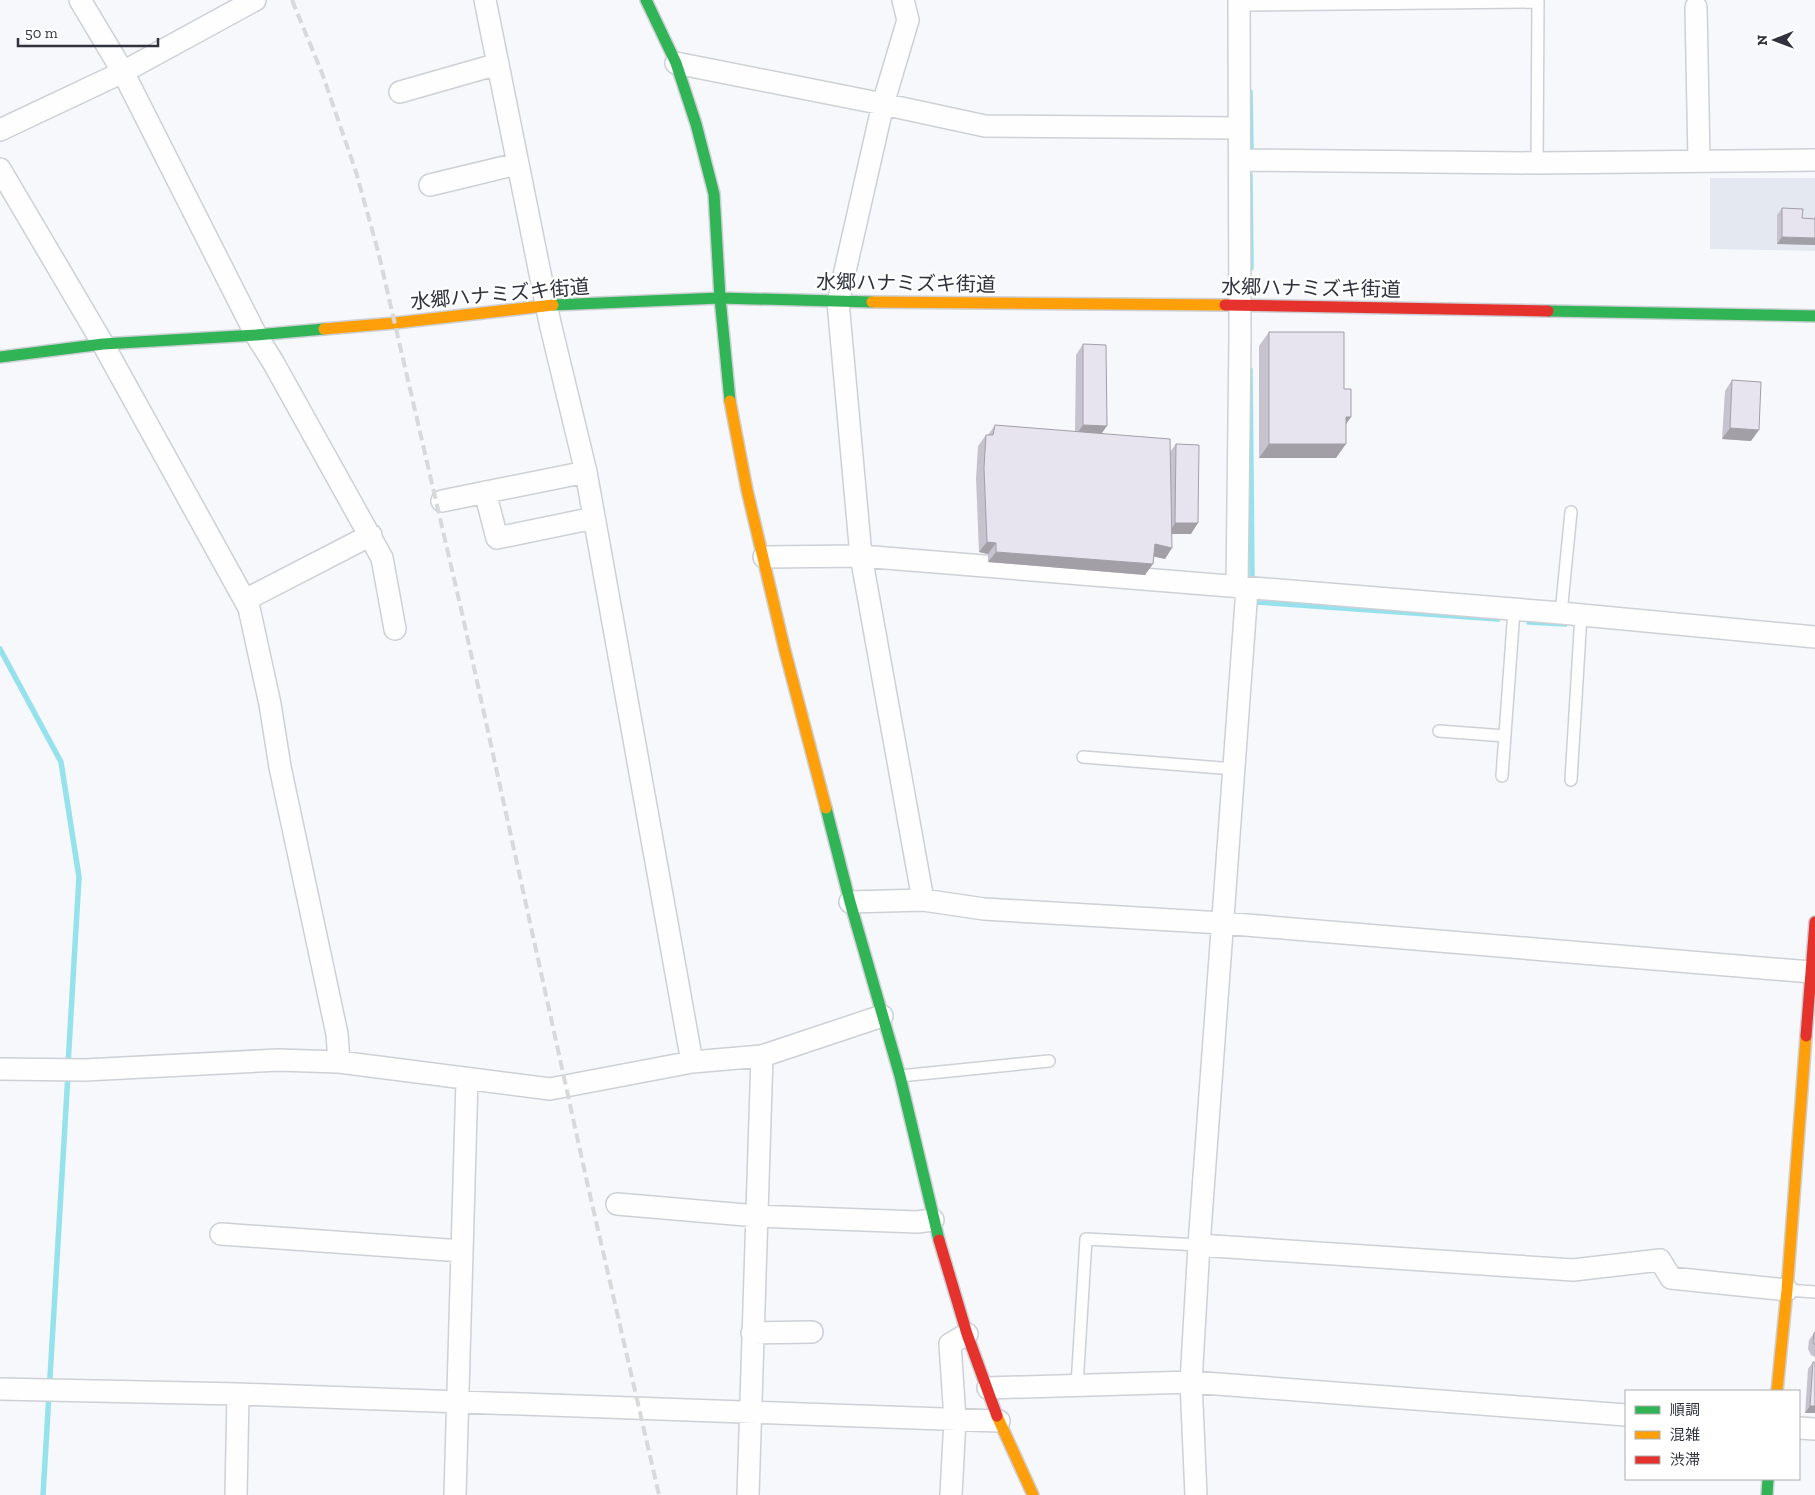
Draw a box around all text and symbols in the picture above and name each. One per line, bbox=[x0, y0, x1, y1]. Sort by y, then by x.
scale bar bbox=[18, 15, 158, 47]
north arrow bbox=[1750, 15, 1800, 65]
text: 50 m bbox=[25, 24, 58, 42]
text: N bbox=[1754, 34, 1771, 46]
street label: 水郷ハナミズキ街道 bbox=[816, 269, 996, 297]
street label: 水郷ハナミズキ街道 bbox=[409, 274, 591, 314]
street label: 水郷ハナミズキ街道 bbox=[1221, 274, 1401, 302]
legend bbox=[1625, 1390, 1800, 1480]
text: 順調 bbox=[1670, 1401, 1700, 1419]
text: 混雑 bbox=[1670, 1426, 1700, 1444]
text: 渋滞 bbox=[1670, 1451, 1700, 1469]

